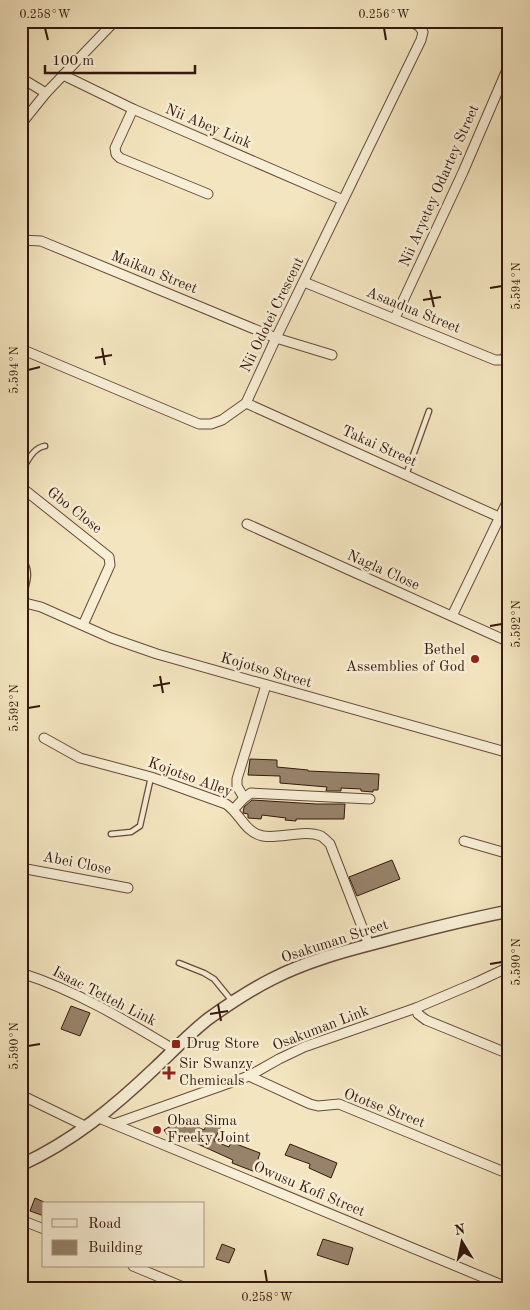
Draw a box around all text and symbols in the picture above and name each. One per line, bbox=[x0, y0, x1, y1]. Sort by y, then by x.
text: 0.258°W bbox=[20, 8, 71, 21]
text: 0.256°W bbox=[359, 8, 410, 21]
scale bar bbox=[45, 42, 195, 74]
text: 100 m bbox=[52, 54, 94, 69]
street label: Nii Abey Link bbox=[163, 102, 253, 152]
street label: Nii Aryetey Odartey Street bbox=[397, 103, 483, 269]
street label: Maikan Street bbox=[109, 249, 199, 297]
street label: Nii Odotei Crescent bbox=[239, 255, 307, 375]
text: 5.594°N bbox=[510, 262, 523, 310]
street label: Asaadua Street bbox=[364, 285, 462, 337]
text: 5.594°N bbox=[8, 346, 21, 394]
street label: Takai Street bbox=[339, 424, 419, 470]
street label: Gbo Close bbox=[44, 485, 104, 537]
street label: Nagla Close bbox=[344, 548, 422, 594]
text: 5.592°N bbox=[510, 600, 523, 648]
place label: Bethel Assemblies of God bbox=[346, 643, 465, 675]
street label: Kojotso Street bbox=[219, 651, 313, 691]
marker: Bethel Assemblies of God bbox=[469, 653, 481, 665]
text: 5.592°N bbox=[8, 684, 21, 732]
street label: Kojotso Alley bbox=[146, 756, 234, 800]
street label: Abei Close bbox=[42, 850, 113, 878]
street label: Osakuman Street bbox=[280, 918, 390, 966]
text: 5.590°N bbox=[510, 938, 523, 986]
street label: Isaac Tetteh Link bbox=[50, 964, 159, 1030]
street label: Osakuman Link bbox=[271, 1004, 371, 1054]
text: 5.590°N bbox=[8, 1022, 21, 1070]
place label: Drug Store bbox=[186, 1037, 259, 1052]
marker: Drug Store bbox=[170, 1038, 182, 1050]
place label: Sir Swanzy Chemicals bbox=[179, 1057, 253, 1089]
marker: Sir Swanzy Chemicals bbox=[163, 1067, 175, 1079]
street label: Ototse Street bbox=[341, 1087, 427, 1131]
place label: Obaa Sima Freeky Joint bbox=[167, 1114, 250, 1146]
marker: Obaa Sima Freeky Joint bbox=[151, 1124, 163, 1136]
street label: Owusu Kofi Street bbox=[251, 1160, 367, 1220]
legend bbox=[42, 1202, 205, 1268]
text: Road bbox=[88, 1217, 122, 1232]
north arrow bbox=[438, 1218, 488, 1268]
text: N bbox=[453, 1222, 467, 1238]
text: Building bbox=[88, 1241, 143, 1256]
text: 0.258°W bbox=[242, 1291, 293, 1304]

